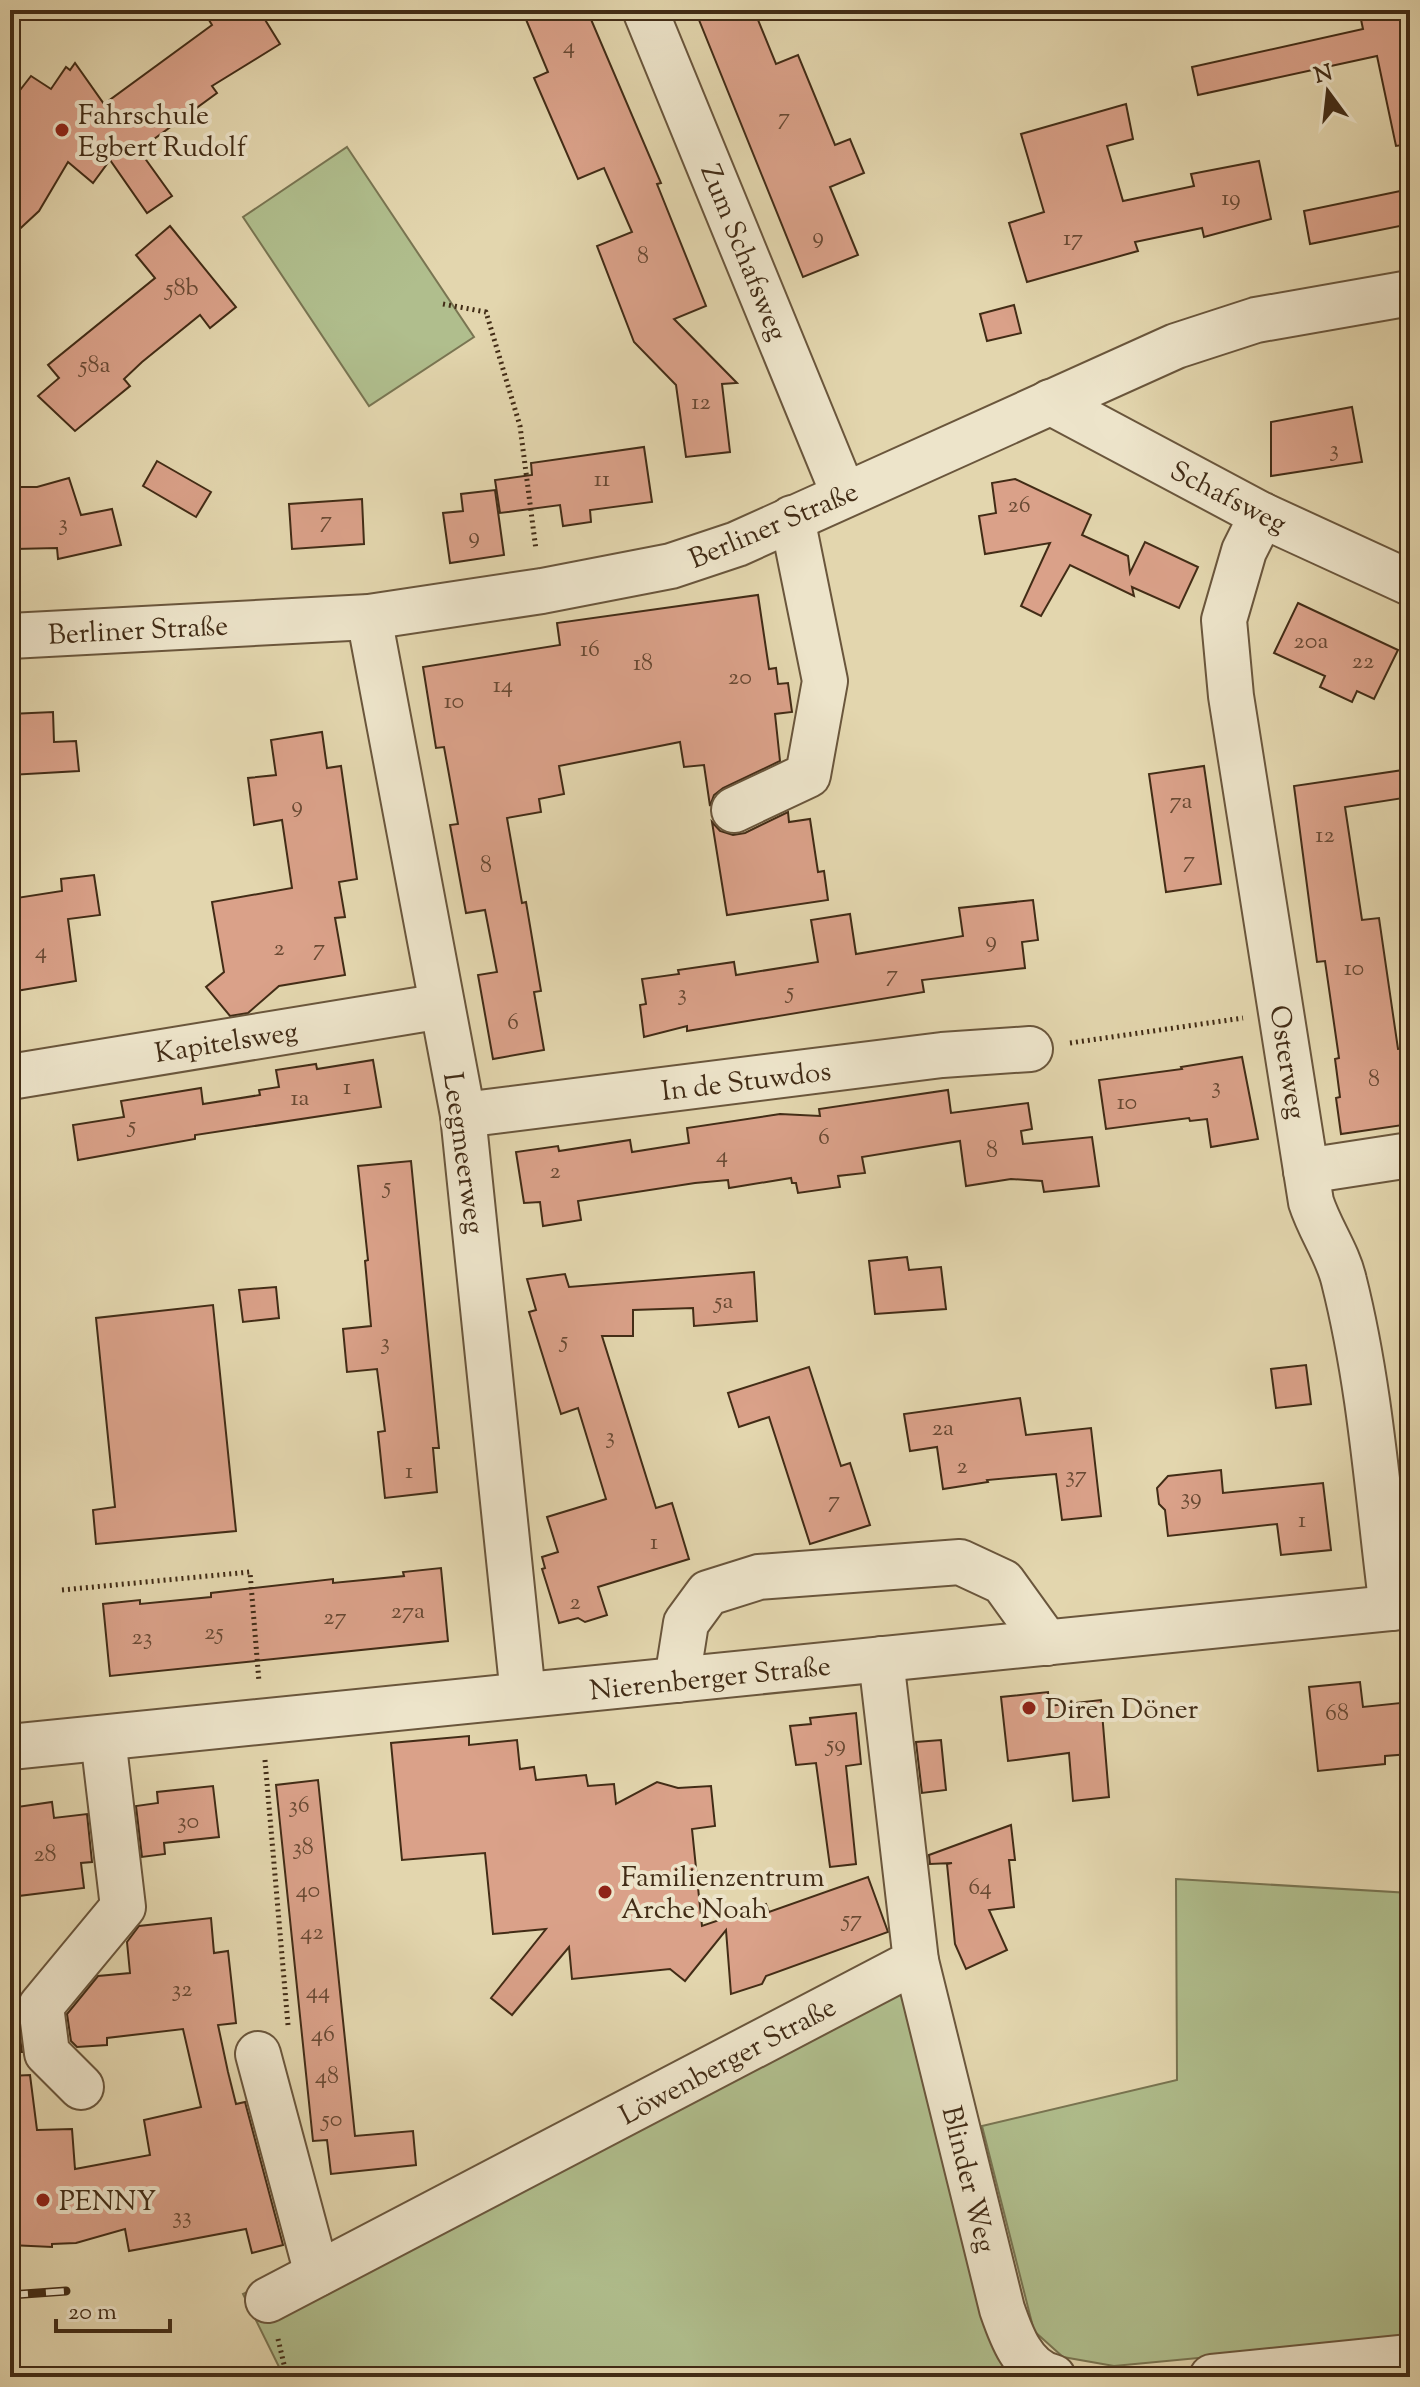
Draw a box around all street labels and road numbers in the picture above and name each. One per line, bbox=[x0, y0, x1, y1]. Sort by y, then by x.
street label: Zum Schafsweg bbox=[689, 159, 796, 347]
street label: Schafsweg bbox=[1162, 452, 1293, 545]
street label: Berliner Straße bbox=[683, 473, 865, 580]
street label: Berliner Straße bbox=[47, 607, 229, 657]
street label: Osterweg bbox=[1257, 1003, 1315, 1122]
street label: Kapitelsweg bbox=[152, 1013, 301, 1075]
street label: In de Stuwdos bbox=[659, 1053, 833, 1113]
street label: Leegmeerweg bbox=[431, 1070, 493, 1237]
street label: Nierenberger Straße bbox=[588, 1647, 833, 1713]
street label: Löwenberger Straße bbox=[613, 1989, 844, 2137]
street label: Blinder Weg bbox=[930, 2102, 1005, 2257]

